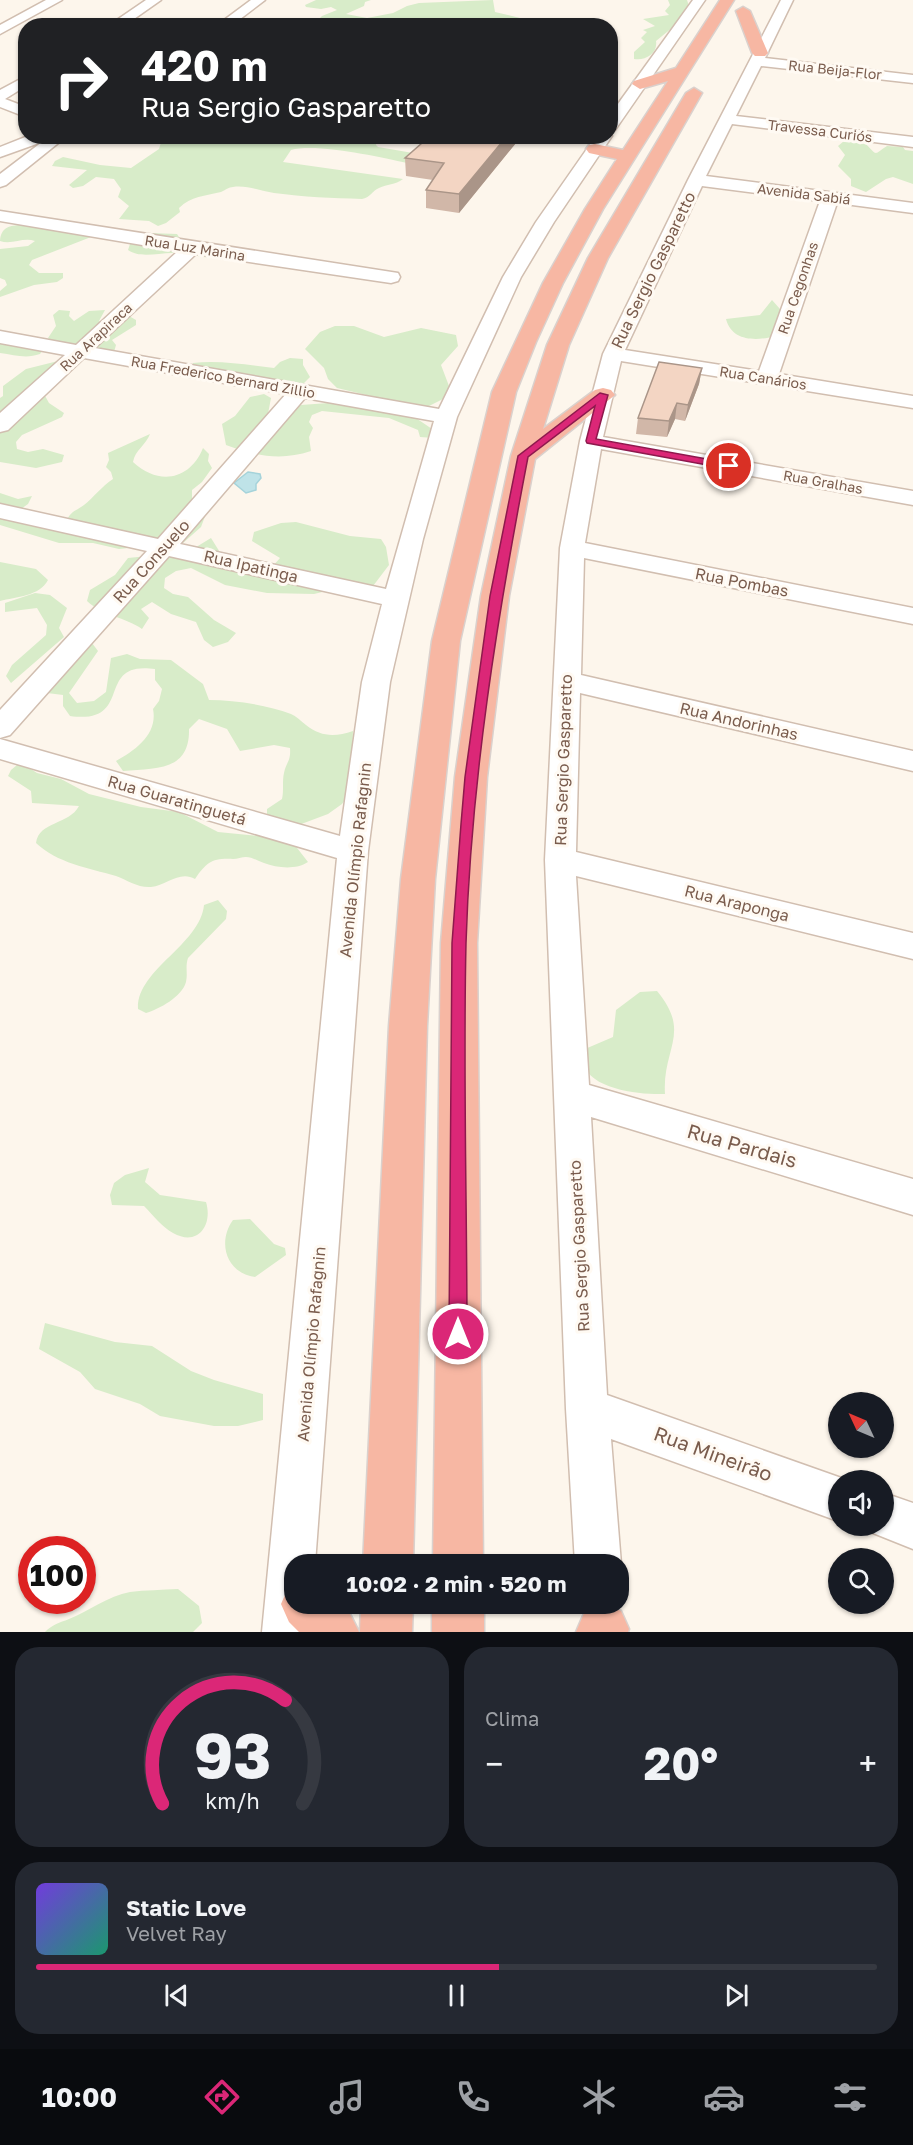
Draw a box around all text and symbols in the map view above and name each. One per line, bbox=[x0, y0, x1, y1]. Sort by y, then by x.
text: 420 m bbox=[141, 40, 267, 90]
icon: right bbox=[42, 42, 120, 120]
street label: Rua Beija-Flor bbox=[787, 56, 883, 83]
text: Rua Sergio Gasparetto bbox=[141, 91, 431, 123]
street label: Travessa Curiós bbox=[767, 116, 873, 145]
street label: Avenida Sabiá bbox=[756, 179, 852, 208]
street label: Rua Sergio Gasparetto bbox=[606, 188, 700, 352]
street label: Rua Luz Marina bbox=[144, 231, 247, 264]
street label: Rua Cegonhas bbox=[774, 240, 821, 336]
street label: Rua Arapiraca bbox=[56, 299, 135, 375]
street label: Rua Frederico Bernard Zillio bbox=[130, 352, 316, 401]
street label: Rua Canários bbox=[718, 362, 808, 393]
pin bbox=[703, 440, 754, 491]
icon: arrive bbox=[712, 449, 745, 482]
street label: Rua Gralhas bbox=[782, 466, 864, 497]
street label: Rua Consuelo bbox=[108, 515, 194, 607]
street label: Rua Ipatinga bbox=[202, 545, 300, 587]
street label: Rua Pombas bbox=[694, 563, 790, 601]
street label: Rua Sergio Gasparetto bbox=[550, 674, 576, 846]
street label: Rua Andorinhas bbox=[678, 698, 800, 744]
street label: Avenida Olímpio Rafagnin bbox=[335, 762, 375, 958]
street label: Rua Guaratinguetá bbox=[106, 771, 248, 829]
street label: Rua Araponga bbox=[683, 880, 791, 926]
street label: Rua Pardais bbox=[685, 1118, 800, 1172]
street label: Rua Sergio Gasparetto bbox=[565, 1160, 593, 1332]
street label: Avenida Olímpio Rafagnin bbox=[292, 1246, 330, 1442]
position arrow bbox=[426, 1302, 490, 1366]
north arrow bbox=[828, 1392, 894, 1458]
map controls bbox=[828, 1392, 894, 1614]
street label: Rua Mineirão bbox=[651, 1421, 776, 1486]
button: sound bbox=[828, 1470, 894, 1536]
speed limit sign: 100 bbox=[18, 1536, 96, 1614]
button: search bbox=[828, 1548, 894, 1614]
text: 10:02 · 2 min · 520 m bbox=[347, 1570, 566, 1597]
text: Clima bbox=[485, 1706, 539, 1730]
text: 93 bbox=[193, 1717, 271, 1792]
text: 20° bbox=[644, 1736, 718, 1790]
text: − bbox=[485, 1744, 503, 1783]
text: + bbox=[859, 1744, 877, 1783]
text: km/h bbox=[205, 1788, 259, 1814]
text: Static Love bbox=[126, 1894, 246, 1921]
text: Velvet Ray bbox=[126, 1921, 227, 1945]
icon: previous bbox=[160, 1979, 193, 2012]
icon: pause bbox=[440, 1979, 473, 2012]
icon: next bbox=[720, 1979, 753, 2012]
icon: directions bbox=[201, 2076, 243, 2118]
icon: music bbox=[326, 2076, 368, 2118]
icon: phone bbox=[452, 2076, 494, 2118]
icon: climate bbox=[578, 2076, 620, 2118]
icon: car bbox=[703, 2076, 745, 2118]
icon: filters bbox=[829, 2076, 871, 2118]
text: 10:00 bbox=[42, 2081, 117, 2113]

